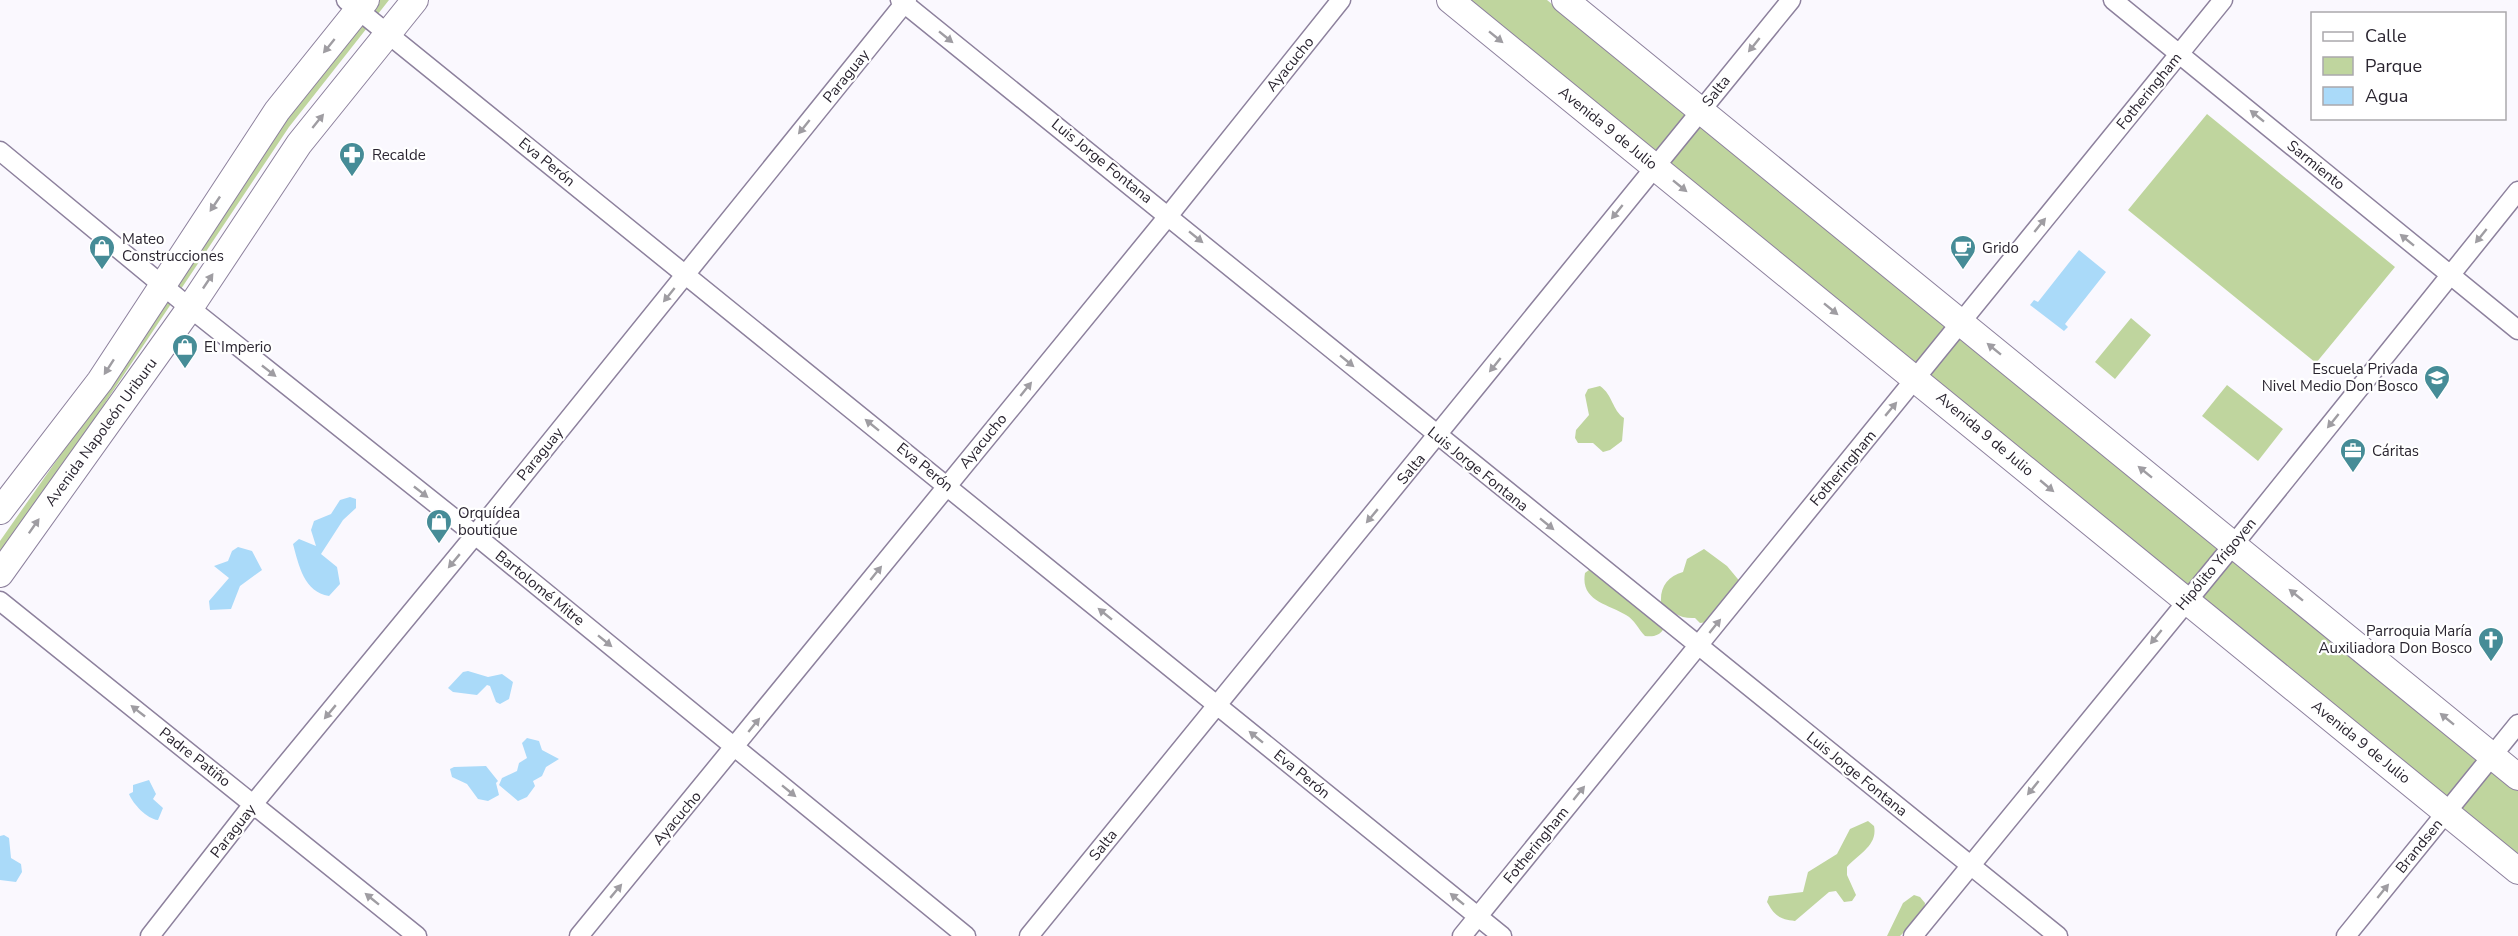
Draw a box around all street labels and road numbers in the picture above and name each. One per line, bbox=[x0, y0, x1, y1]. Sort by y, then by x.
street label: Ayacucho bbox=[1262, 32, 1318, 96]
street label: Paraguay bbox=[818, 45, 874, 107]
street label: Fotheringham bbox=[2112, 48, 2186, 134]
street label: Salta bbox=[1697, 71, 1735, 111]
street label: Avenida 9 de Julio bbox=[1554, 82, 1662, 174]
street label: Luis Jorge Fontana bbox=[1047, 114, 1157, 208]
street label: Eva Perón bbox=[515, 133, 579, 191]
street label: Sarmiento bbox=[2283, 136, 2349, 194]
street label: Avenida Napoleón Uriburu bbox=[40, 354, 162, 510]
street label: Avenida 9 de Julio bbox=[1932, 387, 2038, 481]
street label: Ayacucho bbox=[955, 409, 1011, 473]
street label: Luis Jorge Fontana bbox=[1423, 422, 1533, 516]
street label: Paraguay bbox=[512, 423, 568, 485]
street label: Fotheringham bbox=[1805, 426, 1881, 510]
street label: Eva Perón bbox=[893, 438, 957, 496]
street label: Salta bbox=[1392, 449, 1430, 489]
street label: Hipólito Yrigoyen bbox=[2171, 514, 2261, 614]
street label: Bartolomé Mitre bbox=[491, 546, 589, 630]
street label: Avenida 9 de Julio bbox=[2307, 696, 2415, 788]
street label: Padre Patiño bbox=[155, 723, 235, 791]
street label: Luis Jorge Fontana bbox=[1802, 727, 1912, 821]
street label: Eva Perón bbox=[1270, 745, 1334, 803]
street label: Ayacucho bbox=[648, 787, 706, 849]
street label: Paraguay bbox=[206, 800, 260, 862]
street label: Fotheringham bbox=[1499, 802, 1573, 888]
street label: Brandsen bbox=[2391, 815, 2447, 877]
street label: Salta bbox=[1084, 825, 1122, 865]

